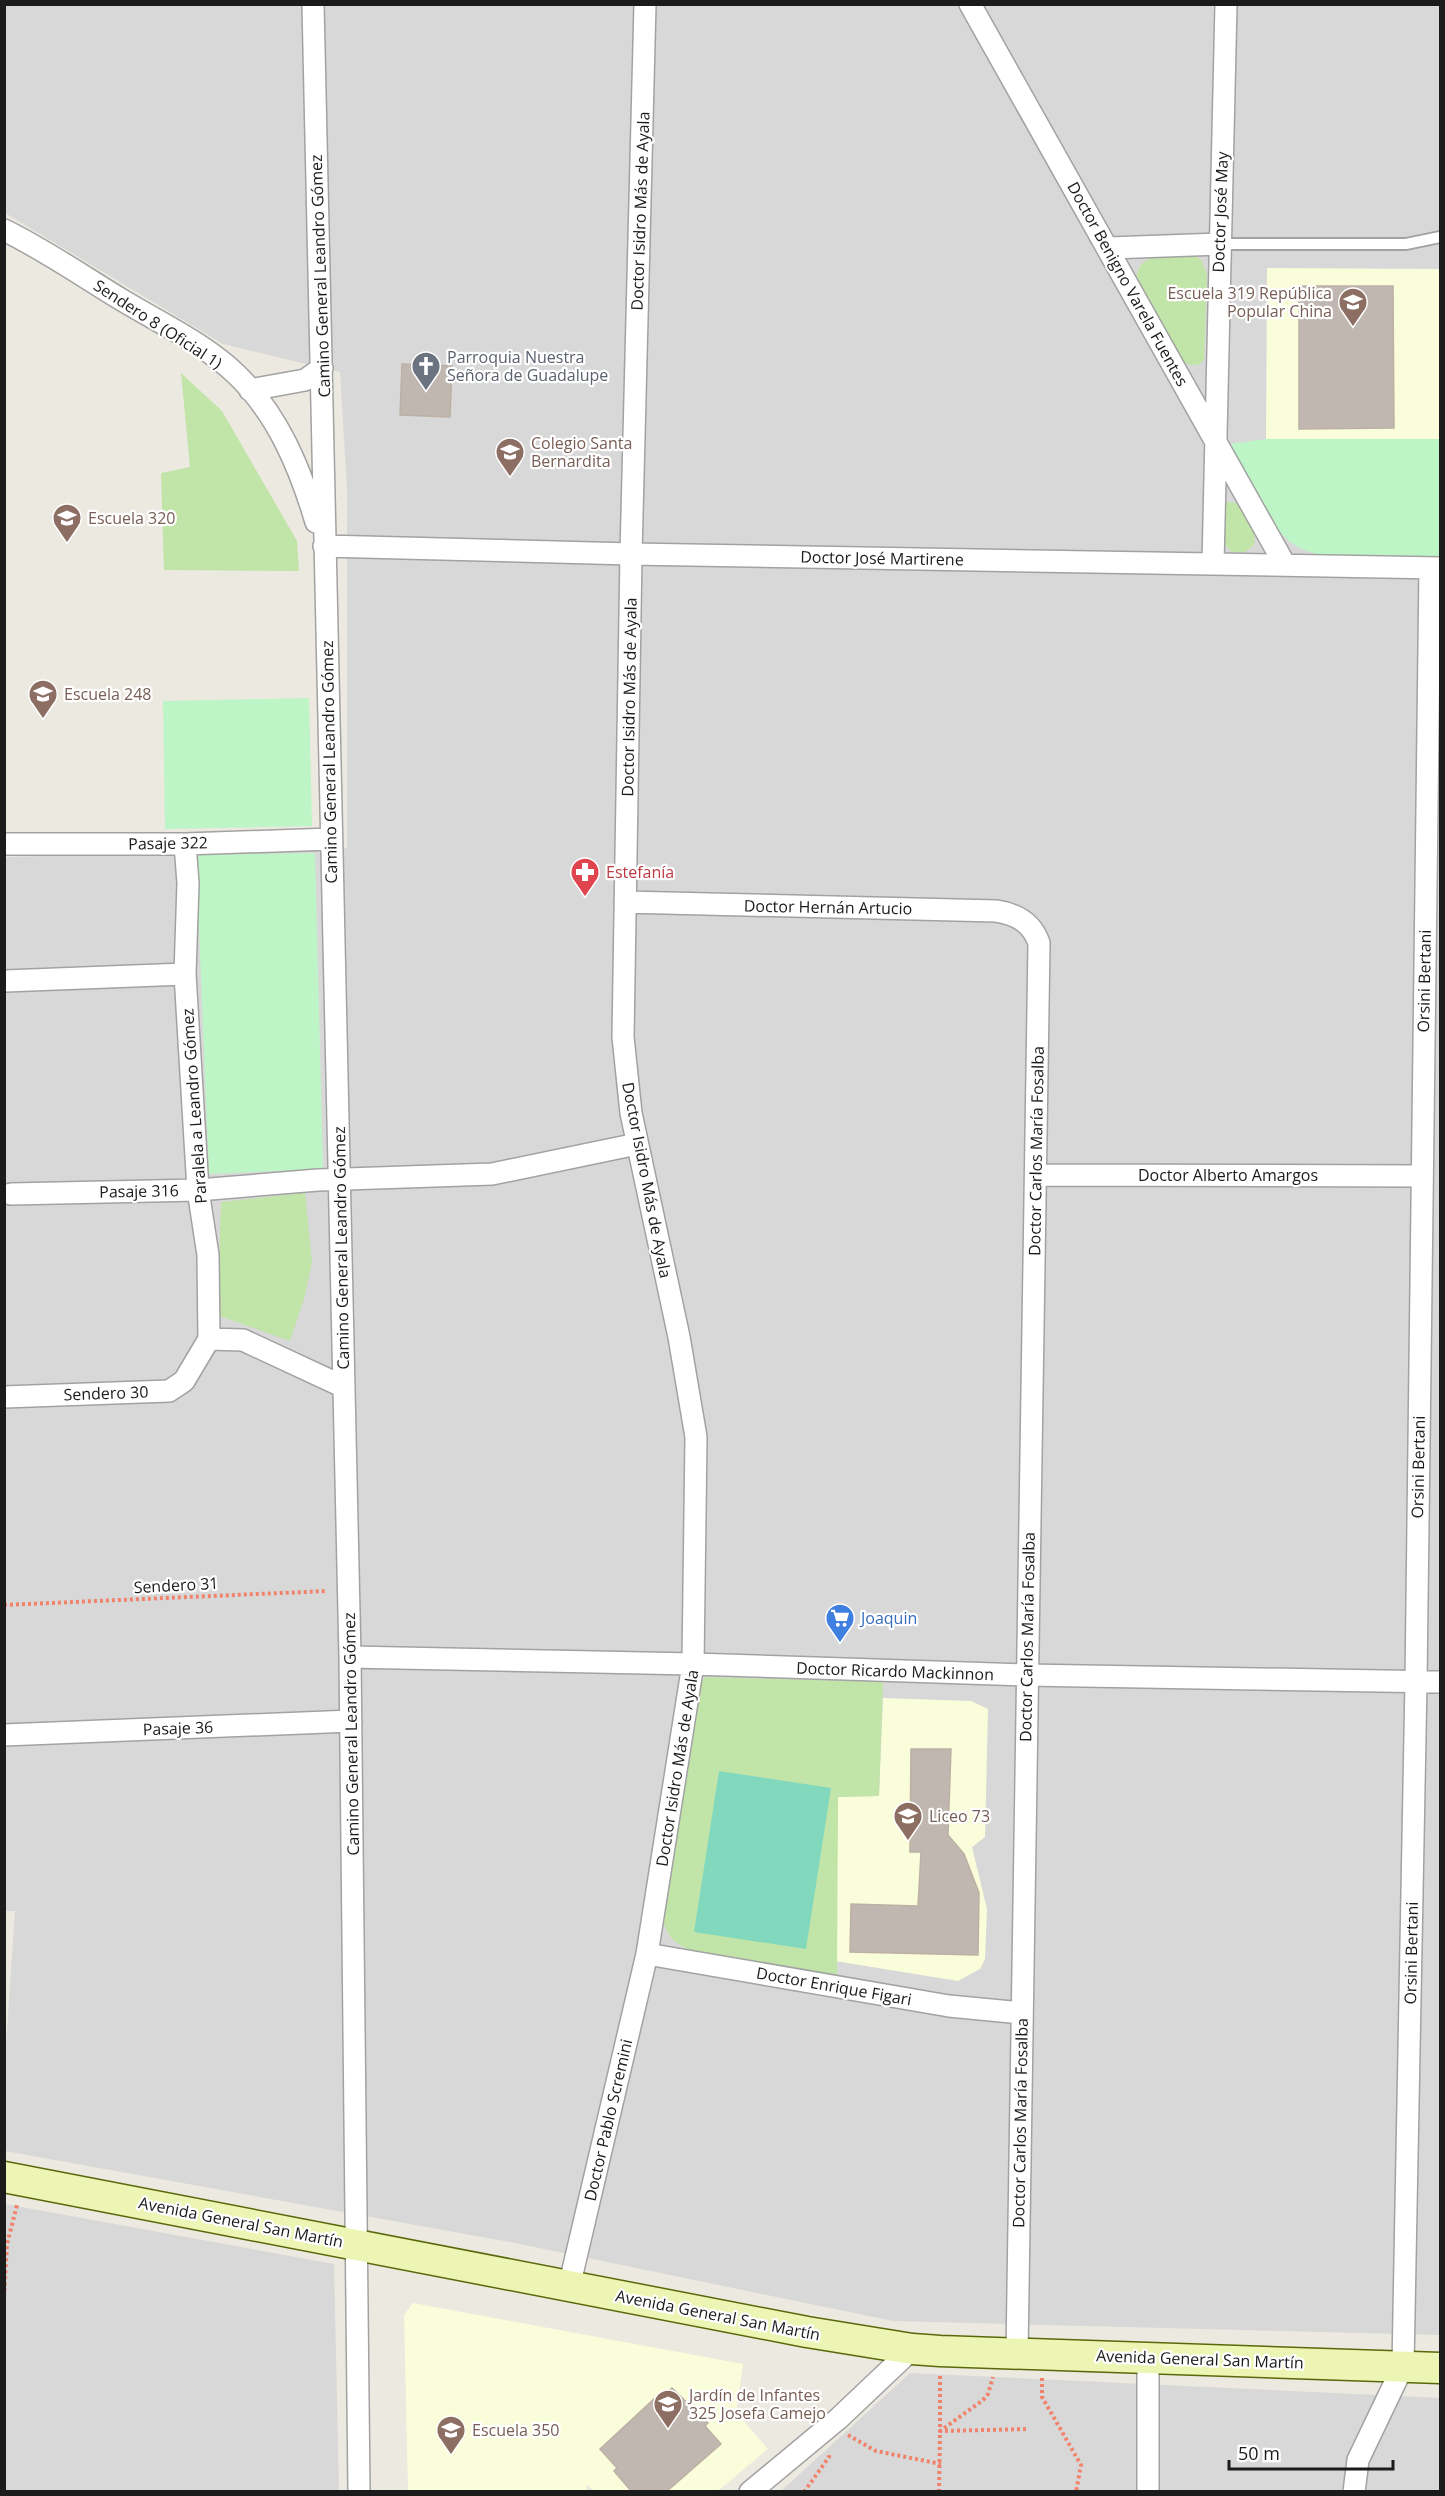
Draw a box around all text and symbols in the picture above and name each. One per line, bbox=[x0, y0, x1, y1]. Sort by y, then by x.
street label: Doctor Isidro Más de Ayala bbox=[626, 111, 654, 311]
street label: Doctor José May bbox=[1207, 150, 1233, 273]
street label: Camino General Leandro Gómez bbox=[305, 154, 335, 398]
street label: Doctor Benigno Varela Fuentes bbox=[1062, 178, 1194, 390]
street label: Sendero 8 (Oficial 1) bbox=[89, 274, 227, 374]
place label: Escuela 319 República Popular China bbox=[1167, 282, 1332, 322]
school or university icon: Escuela 319 República Popular China bbox=[1337, 286, 1369, 328]
place label: Parroquia Nuestra Señora de Guadalupe bbox=[447, 346, 608, 386]
church icon: Parroquia Nuestra Señora de Guadalupe bbox=[410, 350, 442, 392]
place label: Colegio Santa Bernardita bbox=[531, 432, 632, 472]
school or university icon: Colegio Santa Bernardita bbox=[494, 436, 526, 478]
school or university icon: Escuela 320 bbox=[51, 502, 83, 544]
place label: Escuela 320 bbox=[88, 507, 176, 529]
street label: Doctor José Martirene bbox=[800, 546, 964, 570]
street label: Doctor Isidro Más de Ayala bbox=[616, 597, 642, 797]
street label: Camino General Leandro Gómez bbox=[316, 640, 342, 884]
school or university icon: Escuela 248 bbox=[27, 678, 59, 720]
place label: Escuela 248 bbox=[64, 683, 152, 705]
street label: Pasaje 322 bbox=[128, 831, 208, 855]
pharmacy icon: Estefanía bbox=[569, 856, 601, 898]
place label: Estefanía bbox=[606, 861, 674, 883]
street label: Doctor Hernán Artucio bbox=[744, 895, 912, 919]
street label: Orsini Bertani bbox=[1412, 929, 1436, 1033]
street label: Paralela a Leandro Gómez bbox=[176, 1008, 212, 1204]
street label: Doctor Carlos María Fosalba bbox=[1023, 1046, 1049, 1256]
street label: Doctor Isidro Más de Ayala bbox=[617, 1080, 677, 1280]
street label: Camino General Leandro Gómez bbox=[328, 1126, 354, 1370]
street label: Doctor Alberto Amargos bbox=[1138, 1164, 1318, 1186]
street label: Pasaje 316 bbox=[99, 1179, 179, 1203]
street label: Sendero 30 bbox=[63, 1381, 149, 1405]
street label: Orsini Bertani bbox=[1406, 1415, 1430, 1519]
street label: Doctor Carlos María Fosalba bbox=[1014, 1532, 1040, 1742]
street label: Sendero 31 bbox=[133, 1572, 219, 1598]
supermarket icon: Joaquin bbox=[824, 1602, 856, 1644]
place label: Joaquin bbox=[859, 1607, 917, 1629]
street label: Camino General Leandro Gómez bbox=[338, 1612, 364, 1856]
street label: Doctor Ricardo Mackinnon bbox=[796, 1657, 994, 1685]
street label: Doctor Isidro Más de Ayala bbox=[651, 1668, 703, 1868]
street label: Pasaje 36 bbox=[142, 1716, 214, 1740]
school or university icon: Liceo 73 bbox=[892, 1800, 924, 1842]
place label: Liceo 73 bbox=[929, 1805, 990, 1827]
street label: Orsini Bertani bbox=[1399, 1901, 1423, 2005]
street label: Doctor Enrique Figari bbox=[755, 1962, 913, 2010]
street label: Doctor Carlos María Fosalba bbox=[1007, 2018, 1033, 2228]
street label: Doctor Pablo Scremini bbox=[579, 2037, 637, 2203]
street label: Avenida General San Martín bbox=[137, 2191, 345, 2253]
street label: Avenida General San Martín bbox=[614, 2284, 822, 2346]
street label: Avenida General San Martín bbox=[1096, 2344, 1304, 2374]
place label: Jardín de Infantes 325 Josefa Camejo bbox=[687, 2384, 826, 2424]
school or university icon: Jardín de Infantes 325 Josefa Camejo bbox=[652, 2388, 684, 2430]
school or university icon: Escuela 350 bbox=[435, 2414, 467, 2456]
place label: Escuela 350 bbox=[472, 2419, 560, 2441]
scale bar bbox=[1229, 2433, 1392, 2471]
text: 50 m bbox=[1238, 2441, 1280, 2465]

